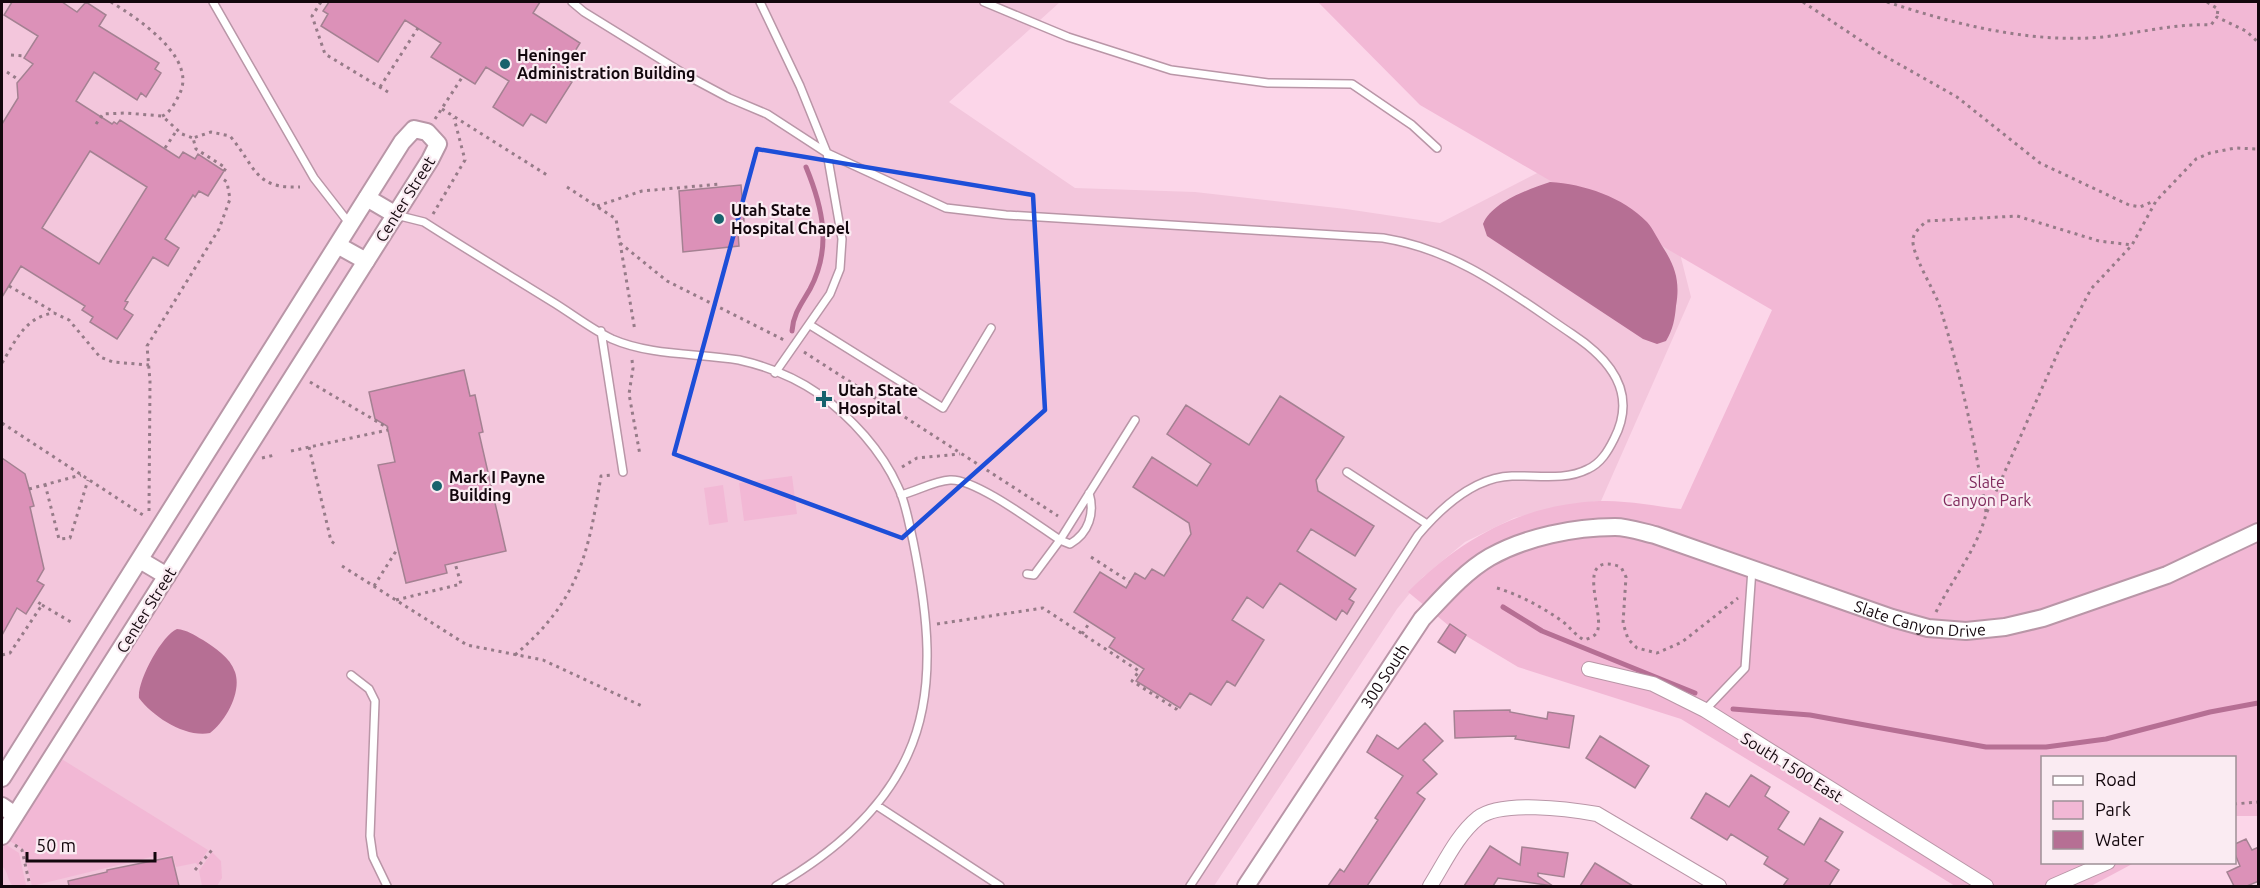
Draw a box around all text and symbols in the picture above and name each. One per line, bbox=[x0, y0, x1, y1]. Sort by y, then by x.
place label: Heninger Administration Building bbox=[517, 46, 696, 82]
marker: Heninger Administration Building bbox=[498, 57, 512, 71]
street label: Center Street bbox=[372, 152, 439, 245]
place label: Utah State Hospital Chapel bbox=[731, 201, 850, 237]
marker: Utah State Hospital Chapel bbox=[712, 212, 726, 226]
place label: Utah State Hospital bbox=[838, 381, 918, 417]
marker: Utah State Hospital bbox=[815, 390, 833, 408]
place label: Mark I Payne Building bbox=[449, 468, 545, 504]
park label: Slate Canyon Park bbox=[1943, 473, 2031, 509]
marker: Mark I Payne Building bbox=[430, 479, 444, 493]
street label: Center Street bbox=[113, 563, 180, 656]
street label: Slate Canyon Drive bbox=[1852, 597, 1987, 640]
street label: 300 South bbox=[1357, 640, 1412, 711]
street label: South 1500 East bbox=[1738, 729, 1847, 806]
legend bbox=[2041, 756, 2236, 864]
text: Road bbox=[2095, 769, 2137, 789]
text: Park bbox=[2095, 799, 2131, 819]
scale bar bbox=[27, 825, 154, 863]
text: Water bbox=[2095, 829, 2145, 849]
text: 50 m bbox=[36, 835, 76, 855]

